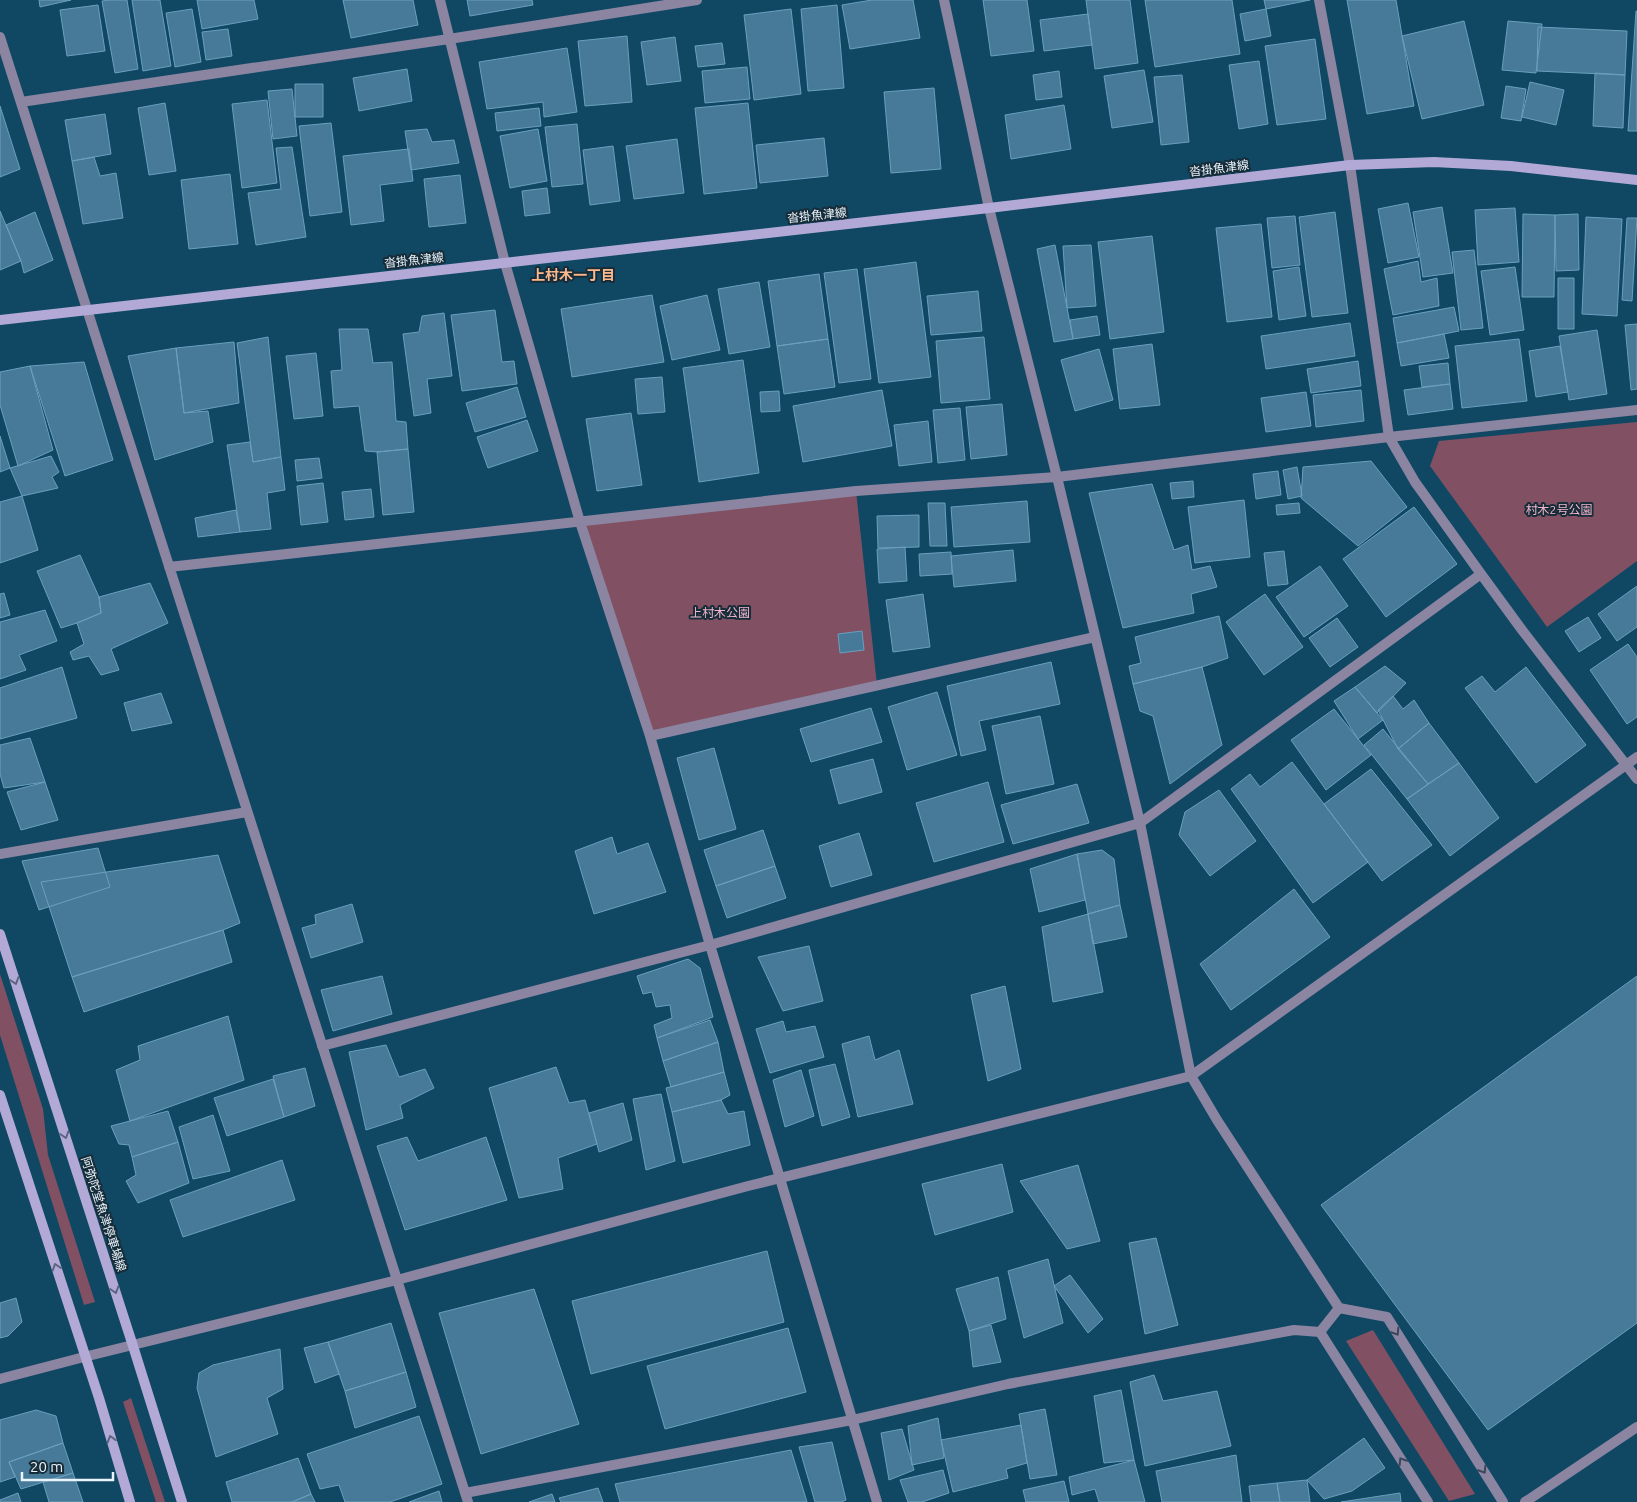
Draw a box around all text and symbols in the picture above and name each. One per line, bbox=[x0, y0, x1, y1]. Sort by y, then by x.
street label: 沓掛魚津線 bbox=[1188, 158, 1250, 178]
street label: 沓掛魚津線 bbox=[786, 205, 848, 225]
street label: 沓掛魚津線 bbox=[383, 250, 445, 270]
district label: 上村木一丁目 bbox=[531, 267, 615, 283]
park label: 村木2号公園 bbox=[1526, 503, 1592, 516]
park label: 上村木公園 bbox=[690, 606, 750, 619]
one-way arrow bbox=[9, 976, 19, 984]
one-way arrow bbox=[59, 1130, 69, 1139]
street label: 阿弥陀堂魚津停車場線 bbox=[79, 1155, 129, 1273]
one-way arrow bbox=[51, 1264, 61, 1272]
one-way arrow bbox=[109, 1285, 119, 1293]
one-way arrow bbox=[1390, 1327, 1400, 1336]
one-way arrow bbox=[107, 1435, 117, 1443]
scale bar bbox=[22, 1450, 114, 1482]
one-way arrow bbox=[1398, 1457, 1408, 1466]
text: 20 m bbox=[30, 1458, 63, 1475]
one-way arrow bbox=[1477, 1464, 1486, 1473]

